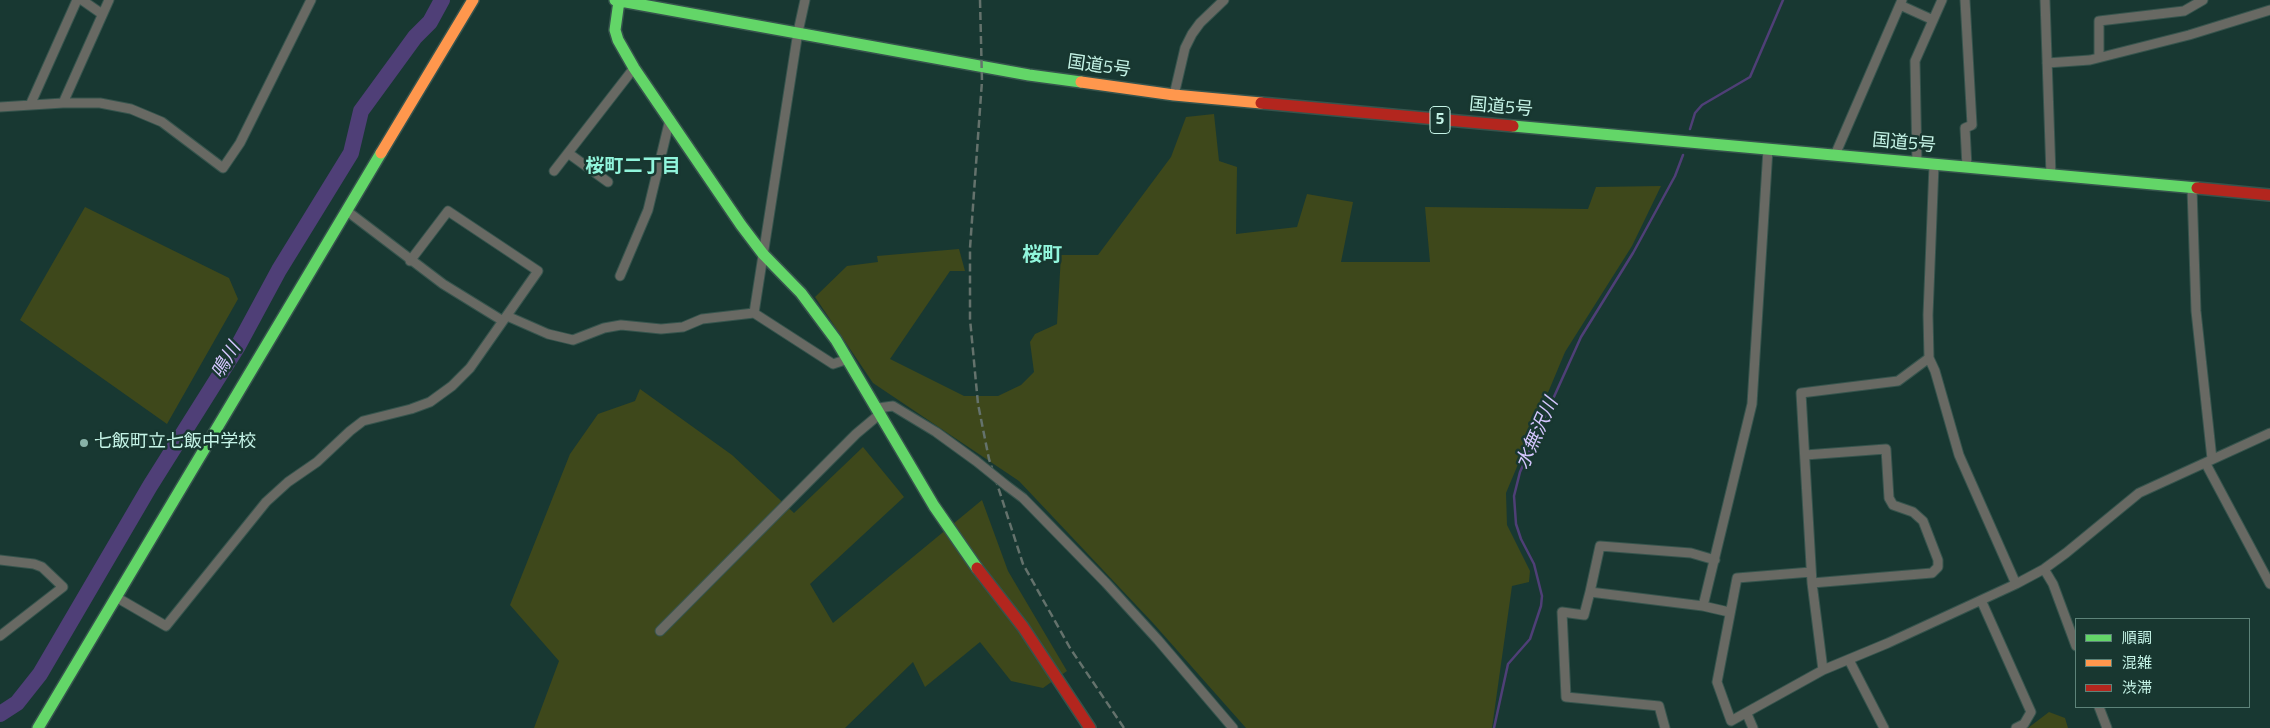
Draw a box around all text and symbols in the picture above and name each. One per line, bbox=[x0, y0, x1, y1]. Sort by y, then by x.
street label: 国道5号 bbox=[1066, 52, 1132, 82]
street label: 国道5号 bbox=[1468, 94, 1534, 122]
road number: 5 bbox=[1430, 106, 1450, 134]
street label: 国道5号 bbox=[1871, 130, 1937, 158]
district label: 桜町二丁目 bbox=[586, 156, 680, 178]
district label: 桜町 bbox=[1022, 244, 1062, 268]
water label: 鳴川 bbox=[207, 339, 247, 383]
water label: 水無沢川 bbox=[1512, 395, 1564, 473]
place label: 七飯町立七飯中学校 bbox=[94, 432, 256, 454]
marker: 七飯町立七飯中学校 bbox=[78, 437, 90, 449]
legend bbox=[2075, 618, 2250, 708]
text: 順調 bbox=[2122, 626, 2152, 649]
text: 混雑 bbox=[2122, 651, 2152, 674]
text: 渋滞 bbox=[2122, 676, 2152, 699]

